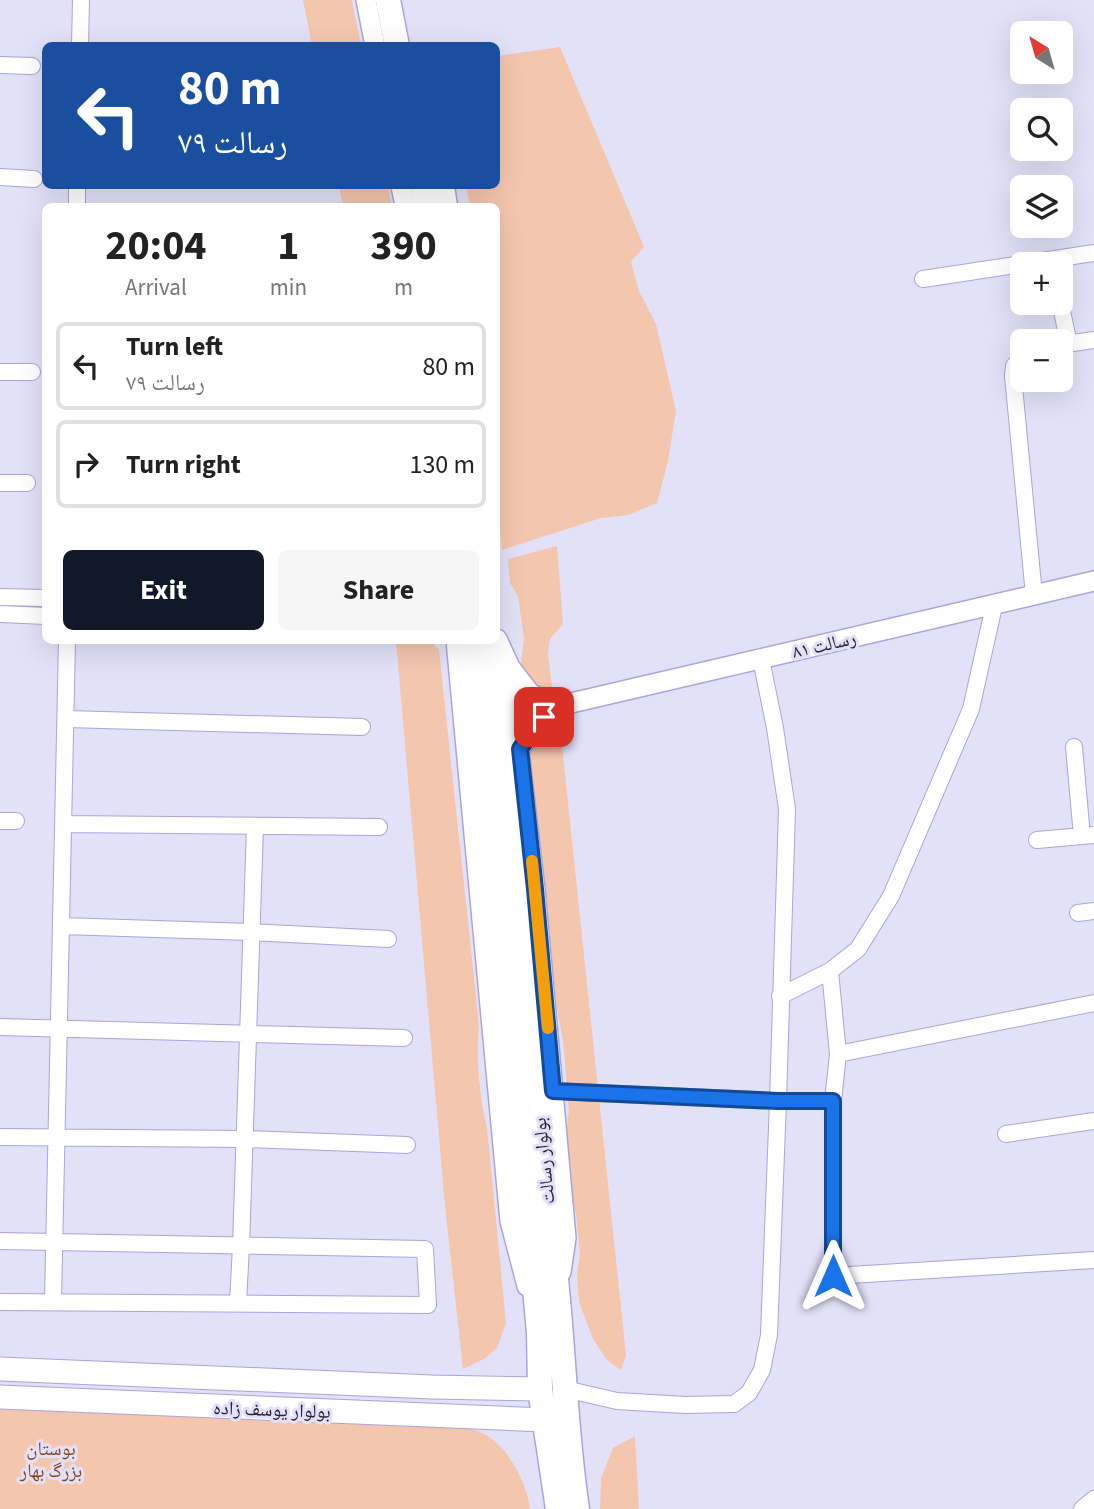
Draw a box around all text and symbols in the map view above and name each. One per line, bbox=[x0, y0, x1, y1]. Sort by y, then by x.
north arrow bbox=[1010, 21, 1073, 84]
map controls bbox=[1010, 21, 1073, 392]
text: 80 m bbox=[178, 54, 282, 124]
icon: left bbox=[63, 70, 154, 161]
button: search bbox=[1010, 98, 1073, 161]
text: رسالت ۷۹ bbox=[178, 120, 288, 166]
button: layers bbox=[1010, 175, 1073, 238]
text: 20:04 bbox=[105, 216, 207, 276]
text: 1 bbox=[277, 216, 299, 276]
text: 390 bbox=[370, 216, 437, 276]
button: + bbox=[1010, 252, 1073, 315]
text: Arrival bbox=[125, 271, 187, 304]
text: min bbox=[270, 271, 307, 304]
text: m bbox=[394, 271, 413, 304]
text: Turn left bbox=[126, 328, 223, 365]
button: − bbox=[1010, 329, 1073, 392]
icon: left bbox=[67, 347, 105, 385]
text: 80 m bbox=[422, 348, 475, 385]
text: رسالت ۷۹ bbox=[126, 366, 205, 399]
icon: right bbox=[67, 445, 105, 483]
text: Turn right bbox=[126, 446, 241, 483]
text: 130 m bbox=[409, 446, 475, 483]
button: Exit bbox=[63, 550, 264, 630]
button: Share bbox=[278, 550, 479, 630]
street label: رسالت ۸۱ bbox=[790, 625, 859, 666]
pin bbox=[514, 687, 574, 747]
icon: arrive bbox=[525, 698, 563, 736]
street label: بولوار رسالت bbox=[527, 1116, 562, 1205]
position arrow bbox=[796, 1239, 870, 1313]
street label: بولوار یوسف زاده bbox=[213, 1395, 331, 1426]
park label: بوستان بزرگ بهار bbox=[19, 1436, 82, 1485]

